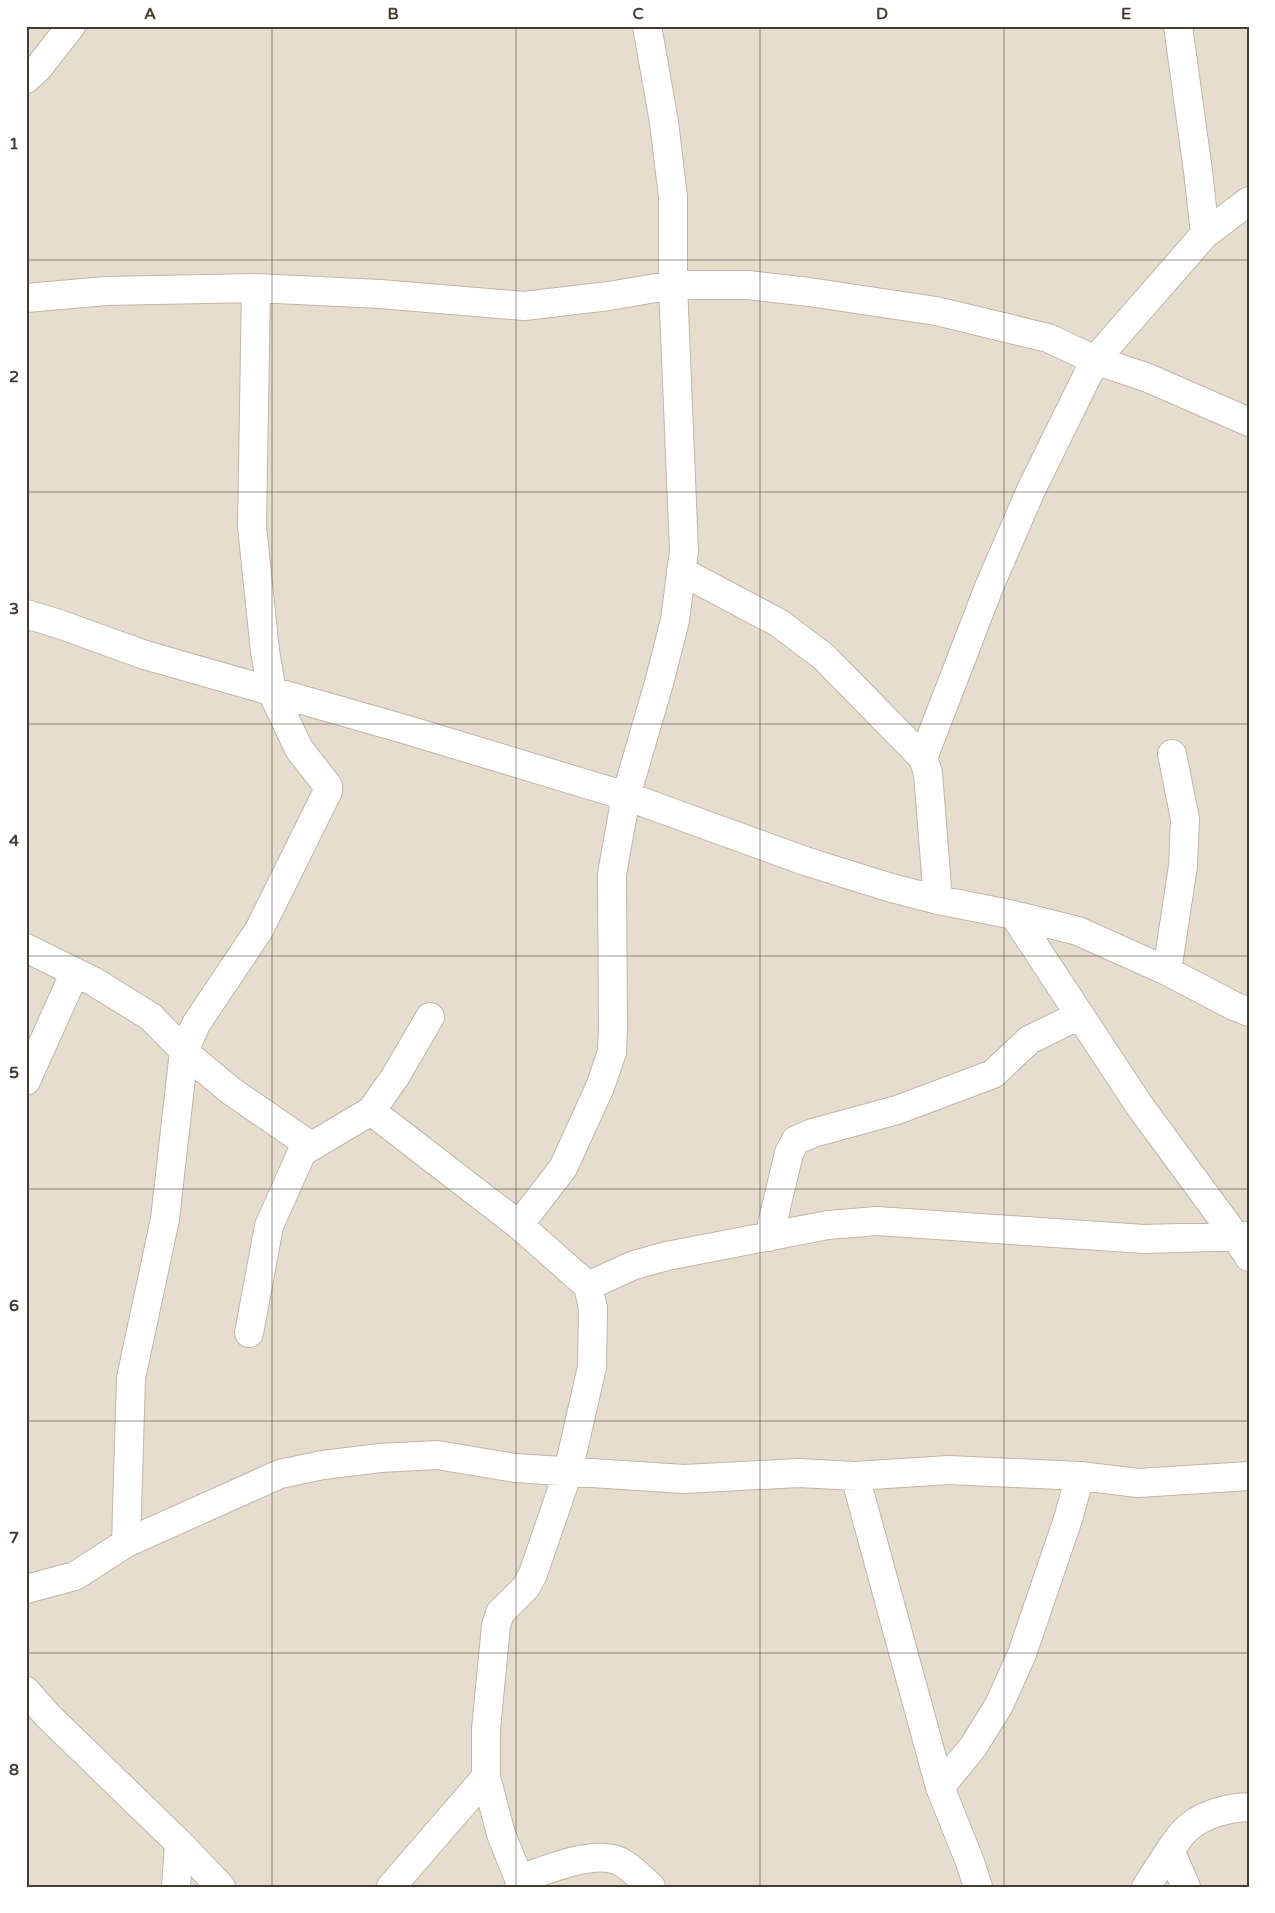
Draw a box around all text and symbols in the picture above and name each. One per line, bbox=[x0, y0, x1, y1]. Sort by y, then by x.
text: A bbox=[144, 4, 156, 24]
text: B bbox=[387, 4, 399, 24]
text: C bbox=[632, 4, 644, 24]
text: D bbox=[876, 4, 888, 24]
text: E bbox=[1121, 4, 1131, 24]
text: 1 bbox=[9, 134, 19, 154]
text: 2 bbox=[9, 367, 19, 387]
text: 3 bbox=[9, 599, 19, 619]
text: 4 bbox=[9, 831, 19, 851]
text: 5 bbox=[9, 1063, 19, 1083]
text: 6 bbox=[9, 1296, 19, 1316]
text: 7 bbox=[9, 1528, 19, 1548]
text: 8 bbox=[9, 1760, 19, 1780]

